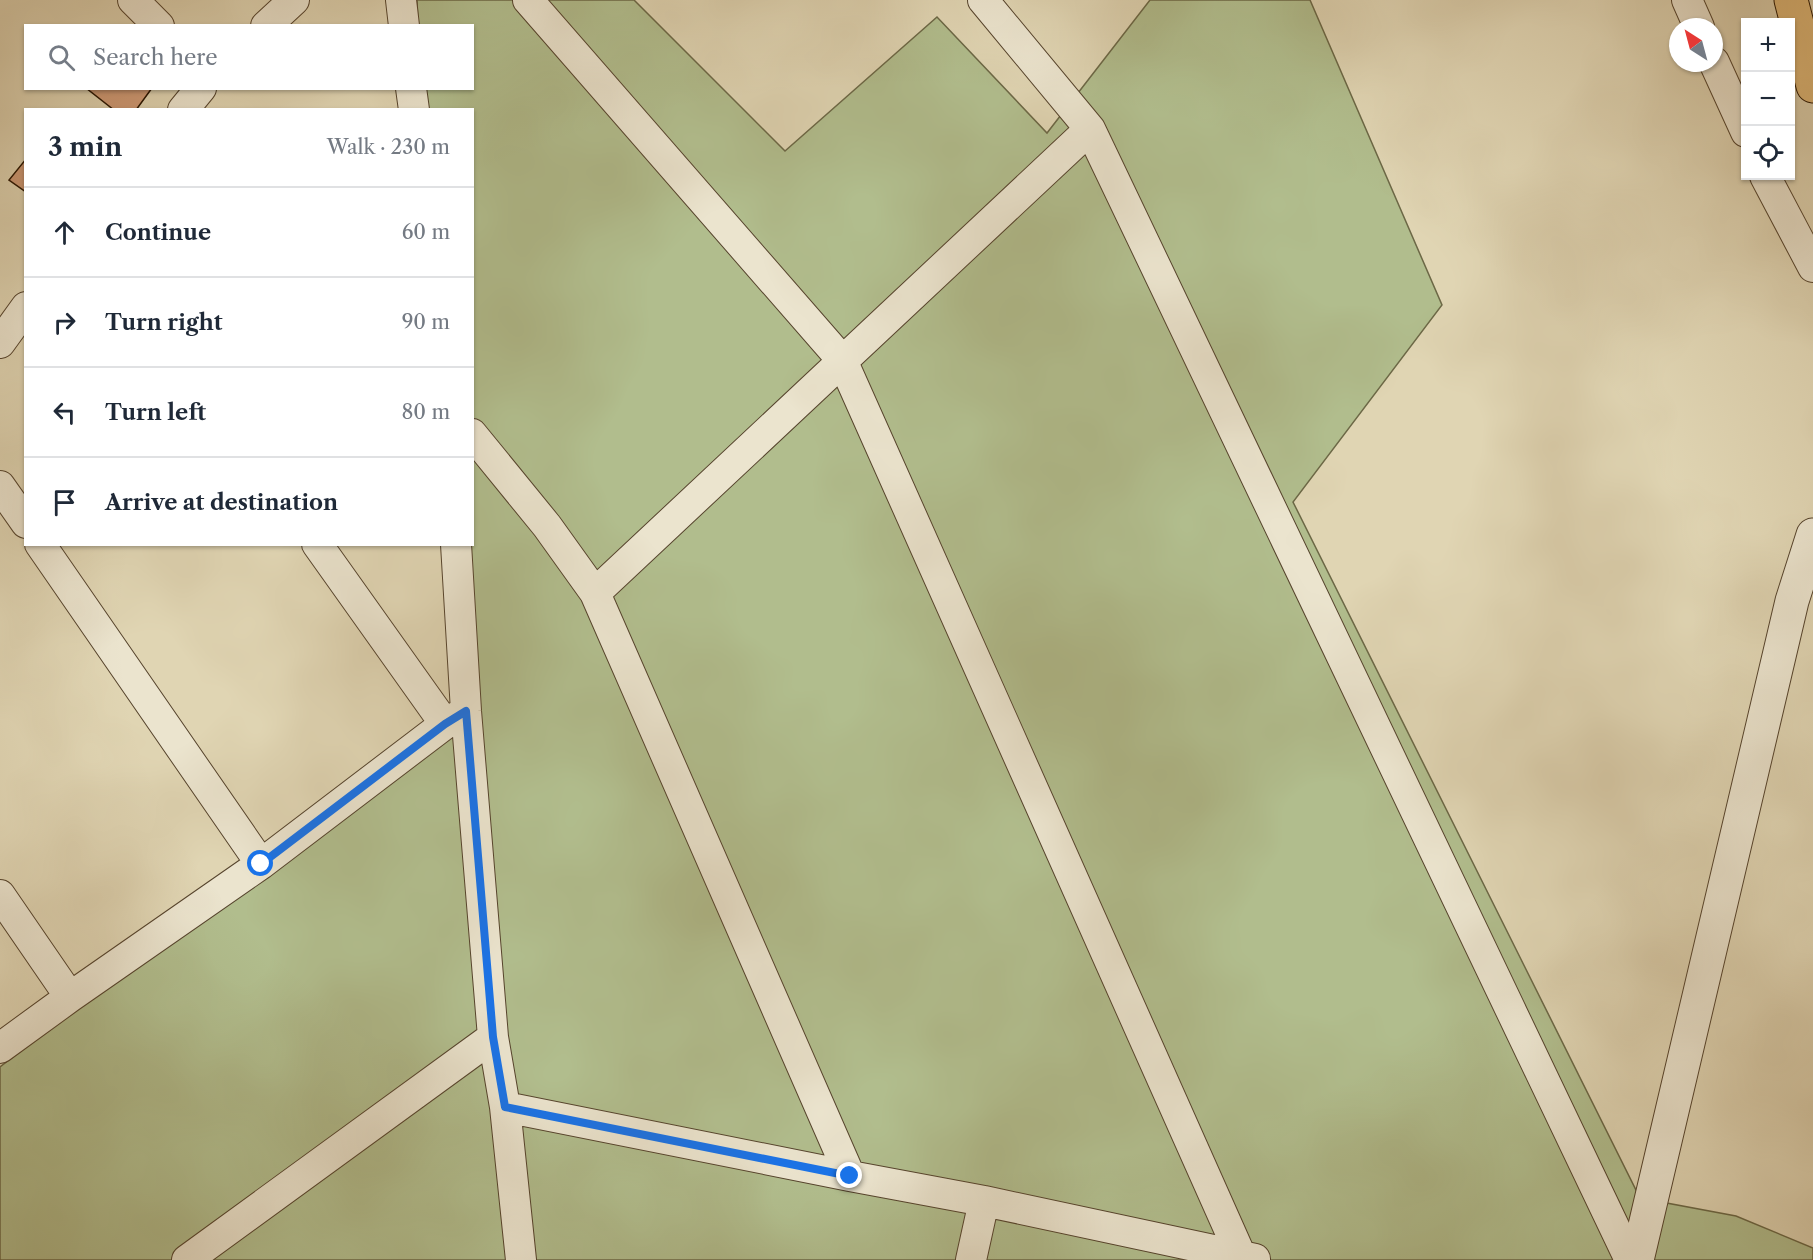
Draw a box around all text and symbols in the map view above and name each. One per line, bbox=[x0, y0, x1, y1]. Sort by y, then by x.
north arrow bbox=[1669, 18, 1723, 72]
map controls bbox=[1741, 18, 1795, 180]
button: + bbox=[1741, 18, 1795, 72]
search box bbox=[24, 24, 474, 90]
icon: search bbox=[45, 41, 78, 74]
text: Search here bbox=[93, 44, 218, 71]
button: − bbox=[1741, 72, 1795, 126]
button: locate bbox=[1741, 126, 1795, 180]
text: 3 min bbox=[48, 131, 122, 163]
text: Walk · 230 m bbox=[327, 135, 450, 159]
icon: ahead bbox=[48, 216, 81, 249]
text: Continue bbox=[105, 219, 211, 246]
text: 60 m bbox=[402, 220, 450, 244]
icon: right bbox=[48, 306, 81, 339]
text: Turn right bbox=[105, 309, 223, 336]
text: 90 m bbox=[402, 310, 450, 334]
icon: left bbox=[48, 396, 81, 429]
text: Turn left bbox=[105, 399, 206, 426]
text: 80 m bbox=[402, 400, 450, 424]
icon: arrive bbox=[48, 486, 81, 519]
text: Arrive at destination bbox=[105, 489, 338, 516]
route start bbox=[247, 850, 273, 876]
route end bbox=[836, 1162, 862, 1188]

